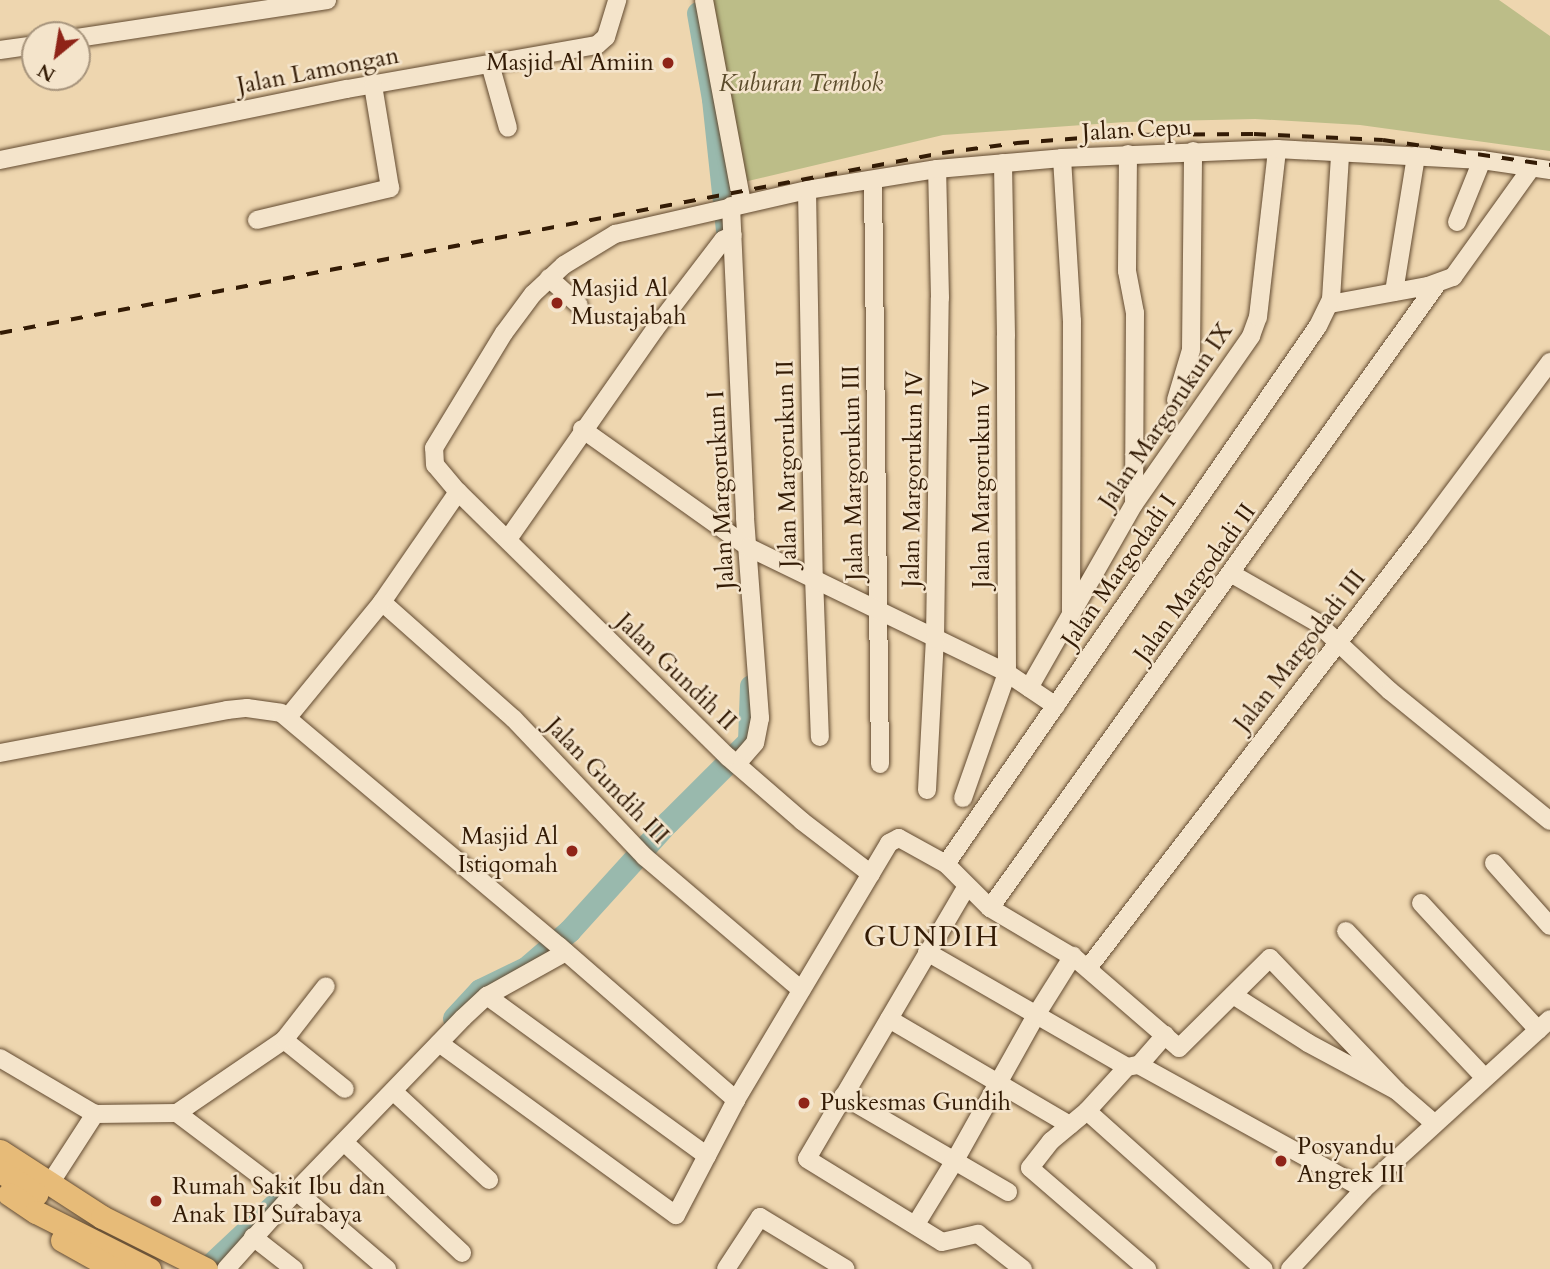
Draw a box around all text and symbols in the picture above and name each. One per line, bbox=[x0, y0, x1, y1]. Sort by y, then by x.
north arrow bbox=[21, 21, 91, 91]
street label: Jalan Lamongan bbox=[235, 41, 401, 101]
place label: Masjid Al Amiin bbox=[486, 49, 654, 77]
marker: Masjid Al Amiin bbox=[660, 55, 676, 71]
text: N bbox=[33, 57, 60, 88]
park label: Kuburan Tembok bbox=[719, 70, 883, 98]
street label: Jalan Cepu bbox=[1081, 113, 1193, 147]
place label: Masjid Al Mustajabah bbox=[571, 275, 686, 331]
marker: Masjid Al Mustajabah bbox=[549, 295, 565, 311]
street label: Jalan Margorukun IX bbox=[1093, 317, 1239, 515]
street label: Jalan Margorukun II bbox=[771, 360, 803, 568]
street label: Jalan Margorukun III bbox=[837, 365, 869, 581]
street label: Jalan Margorukun IV bbox=[897, 370, 929, 588]
street label: Jalan Margorukun V bbox=[968, 380, 996, 588]
street label: Jalan Margorukun I bbox=[701, 390, 741, 590]
street label: Jalan Margodadi I bbox=[1055, 489, 1183, 653]
street label: Jalan Margodadi II bbox=[1128, 498, 1262, 668]
street label: Jalan Margodadi III bbox=[1228, 565, 1372, 737]
street label: Jalan Gundih II bbox=[610, 607, 742, 737]
street label: Jalan Gundih III bbox=[539, 712, 675, 850]
place label: Masjid Al Istiqomah bbox=[458, 823, 558, 879]
marker: Masjid Al Istiqomah bbox=[564, 843, 580, 859]
district label: GUNDIH bbox=[864, 920, 1000, 954]
place label: Puskesmas Gundih bbox=[820, 1089, 1011, 1117]
marker: Puskesmas Gundih bbox=[794, 1093, 814, 1113]
place label: Posyandu Angrek III bbox=[1297, 1133, 1405, 1189]
marker: Posyandu Angrek III bbox=[1271, 1151, 1291, 1171]
place label: Rumah Sakit Ibu dan Anak IBI Surabaya bbox=[172, 1173, 386, 1229]
marker: Rumah Sakit Ibu dan Anak IBI Surabaya bbox=[146, 1191, 166, 1211]

